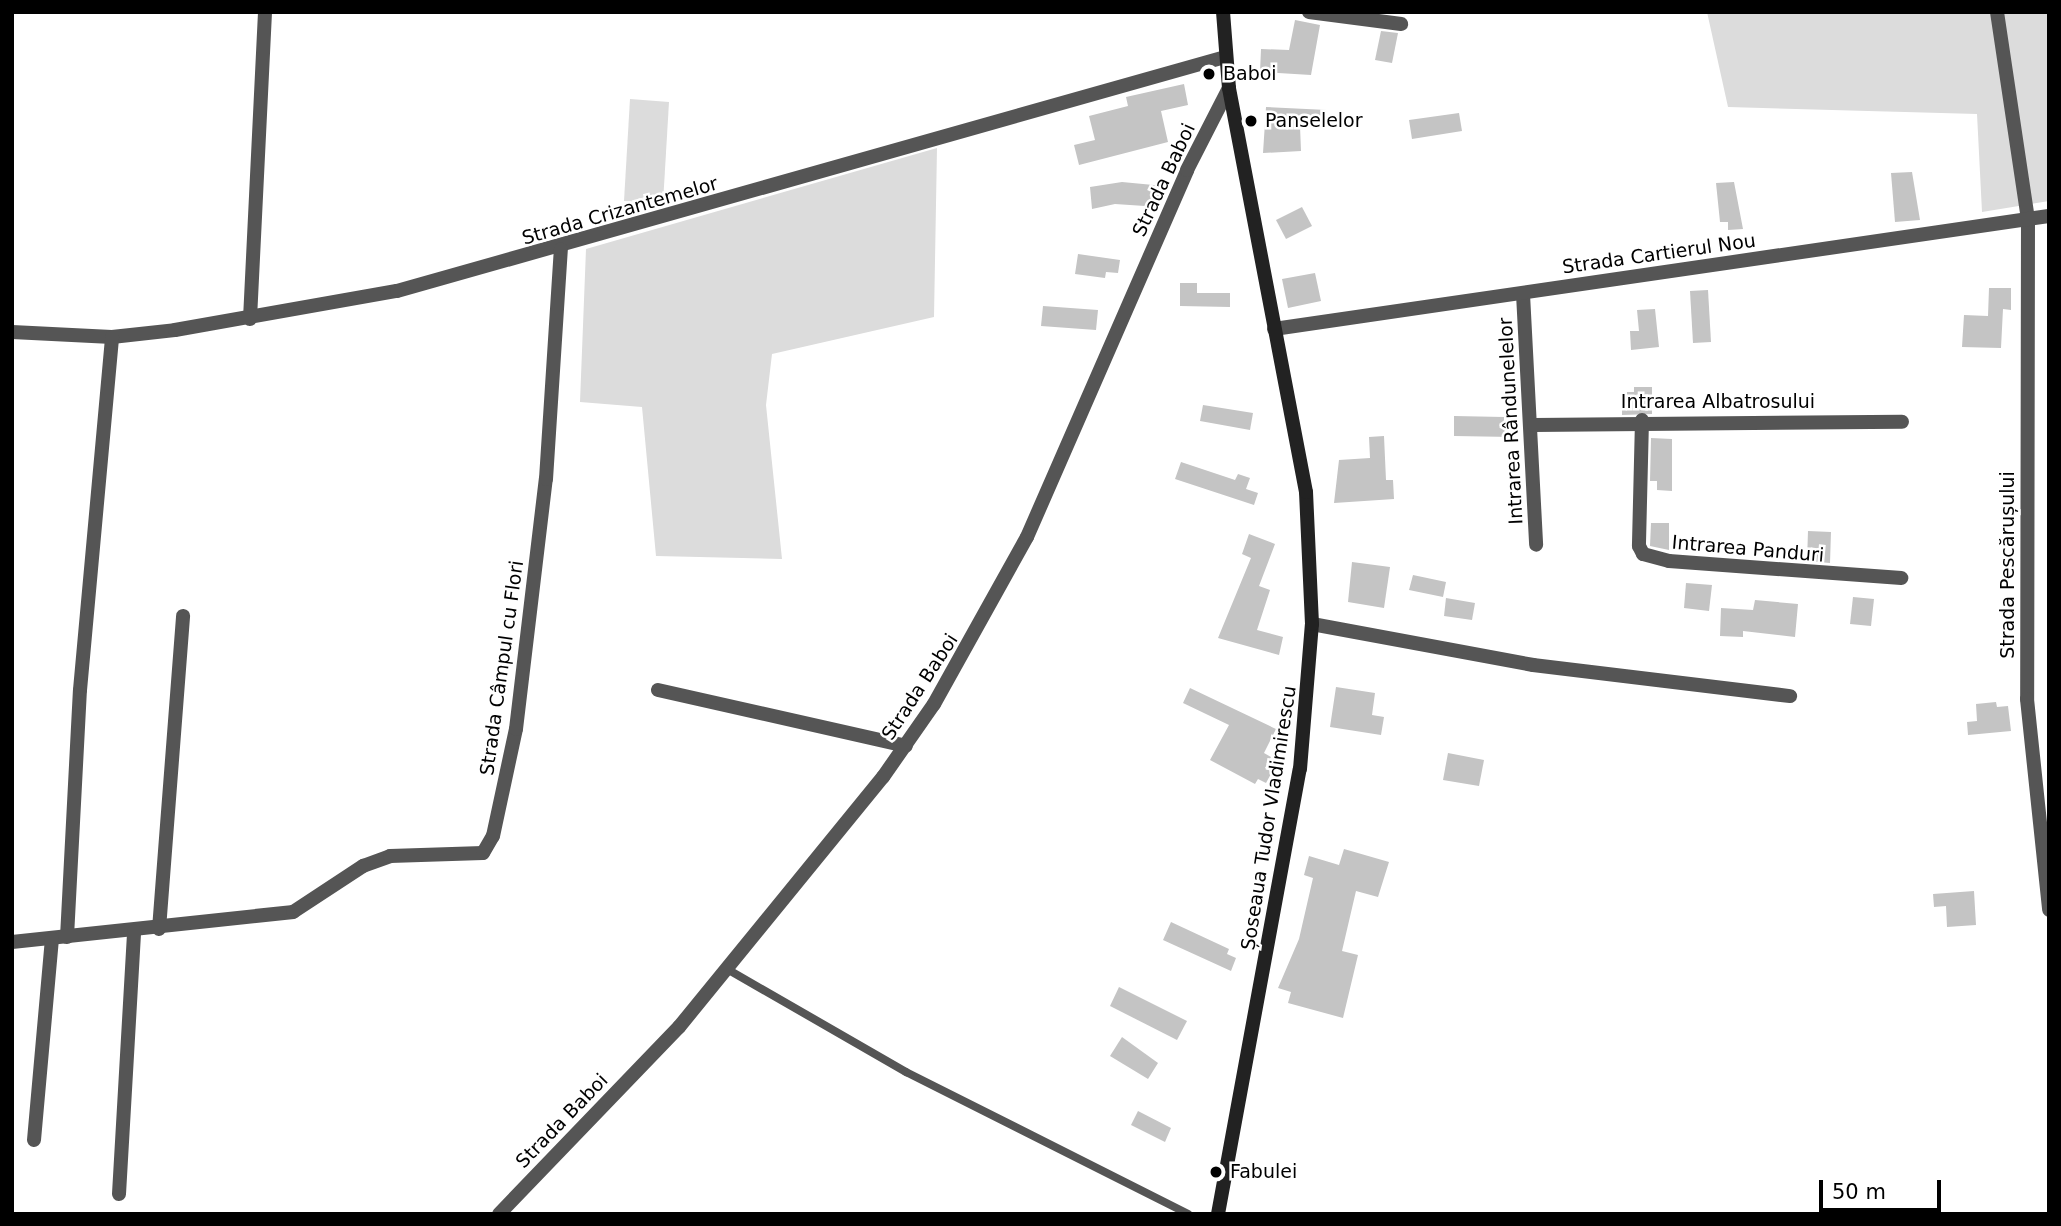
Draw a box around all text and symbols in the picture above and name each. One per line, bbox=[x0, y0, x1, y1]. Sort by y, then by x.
place label: Baboi bbox=[1223, 63, 1277, 85]
marker: Baboi bbox=[1201, 66, 1217, 82]
place label: Panselelor bbox=[1265, 110, 1363, 132]
marker: Panselelor bbox=[1243, 113, 1259, 129]
street label: Strada Baboi bbox=[1128, 120, 1200, 240]
street label: Strada Crizantemelor bbox=[519, 172, 721, 250]
street label: Strada Cartierul Nou bbox=[1561, 229, 1757, 279]
street label: Intrarea Rândunelelor bbox=[1494, 317, 1528, 525]
street label: Intrarea Albatrosului bbox=[1621, 391, 1815, 413]
street label: Strada Pescărușului bbox=[1997, 471, 2019, 659]
street label: Intrarea Panduri bbox=[1671, 531, 1825, 567]
street label: Strada Câmpul cu Flori bbox=[476, 559, 528, 777]
street label: Strada Baboi bbox=[877, 629, 963, 745]
street label: Șoseaua Tudor Vladimirescu bbox=[1237, 684, 1301, 952]
street label: Strada Baboi bbox=[511, 1069, 613, 1173]
place label: Fabulei bbox=[1230, 1161, 1297, 1183]
marker: Fabulei bbox=[1208, 1164, 1224, 1180]
scale bar bbox=[1823, 1166, 1946, 1210]
text: 50 m bbox=[1832, 1180, 1886, 1204]

